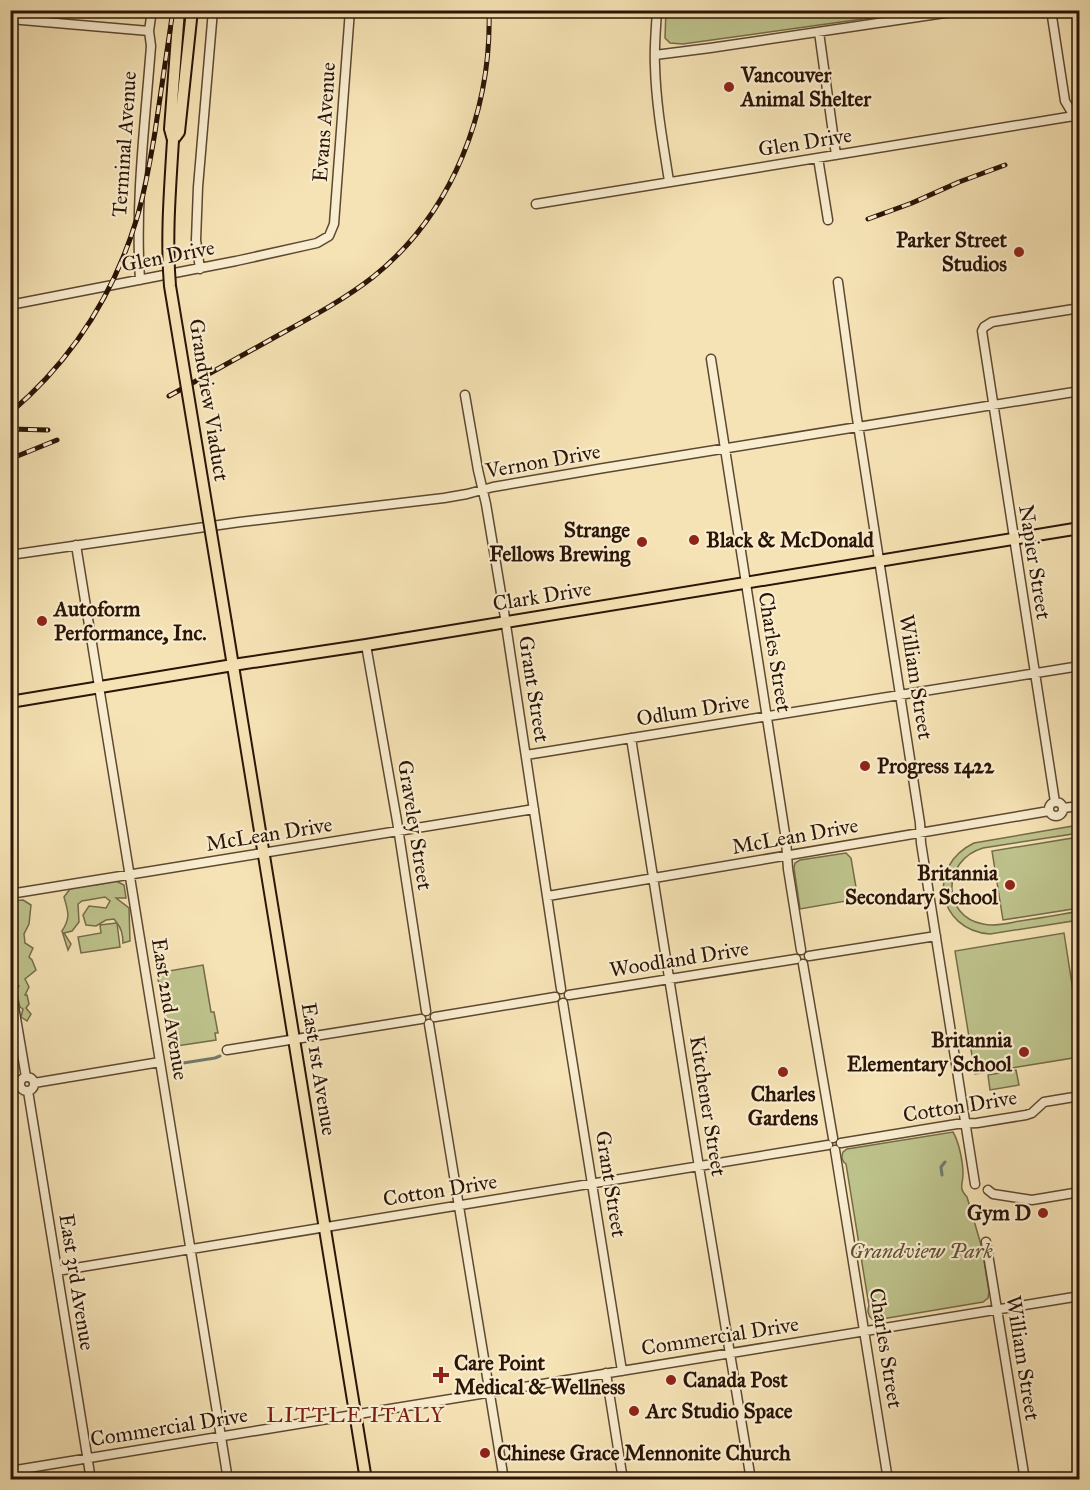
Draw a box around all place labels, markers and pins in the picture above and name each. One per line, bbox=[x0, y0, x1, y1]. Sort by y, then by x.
place label: Vancouver Animal Shelter bbox=[739, 62, 872, 112]
marker: Vancouver Animal Shelter bbox=[722, 80, 736, 94]
place label: Parker Street Studios bbox=[896, 227, 1008, 277]
marker: Parker Street Studios bbox=[1012, 245, 1026, 259]
place label: Strange Fellows Brewing bbox=[489, 517, 631, 567]
place label: Black & McDonald bbox=[706, 527, 874, 553]
marker: Black & McDonald bbox=[687, 533, 701, 547]
marker: Strange Fellows Brewing bbox=[635, 535, 649, 549]
place label: Autoform Performance, Inc. bbox=[52, 596, 207, 646]
marker: Autoform Performance, Inc. bbox=[35, 614, 49, 628]
place label: Progress 1422 bbox=[877, 753, 995, 779]
marker: Progress 1422 bbox=[858, 759, 872, 773]
place label: Britannia Secondary School bbox=[845, 860, 999, 910]
marker: Britannia Secondary School bbox=[1003, 878, 1017, 892]
place label: Britannia Elementary School bbox=[847, 1027, 1013, 1077]
marker: Britannia Elementary School bbox=[1017, 1045, 1031, 1059]
marker: Charles Gardens bbox=[776, 1065, 790, 1079]
place label: Charles Gardens bbox=[748, 1081, 818, 1131]
place label: Gym D bbox=[967, 1200, 1031, 1226]
marker: Gym D bbox=[1036, 1206, 1050, 1220]
place label: Care Point Medical & Wellness bbox=[454, 1350, 626, 1400]
marker: Care Point Medical & Wellness bbox=[432, 1366, 450, 1384]
place label: Canada Post bbox=[683, 1367, 788, 1393]
marker: Canada Post bbox=[664, 1373, 678, 1387]
place label: Arc Studio Space bbox=[644, 1398, 793, 1424]
marker: Arc Studio Space bbox=[627, 1404, 641, 1418]
place label: Chinese Grace Mennonite Church bbox=[497, 1440, 791, 1466]
marker: Chinese Grace Mennonite Church bbox=[478, 1446, 492, 1460]

